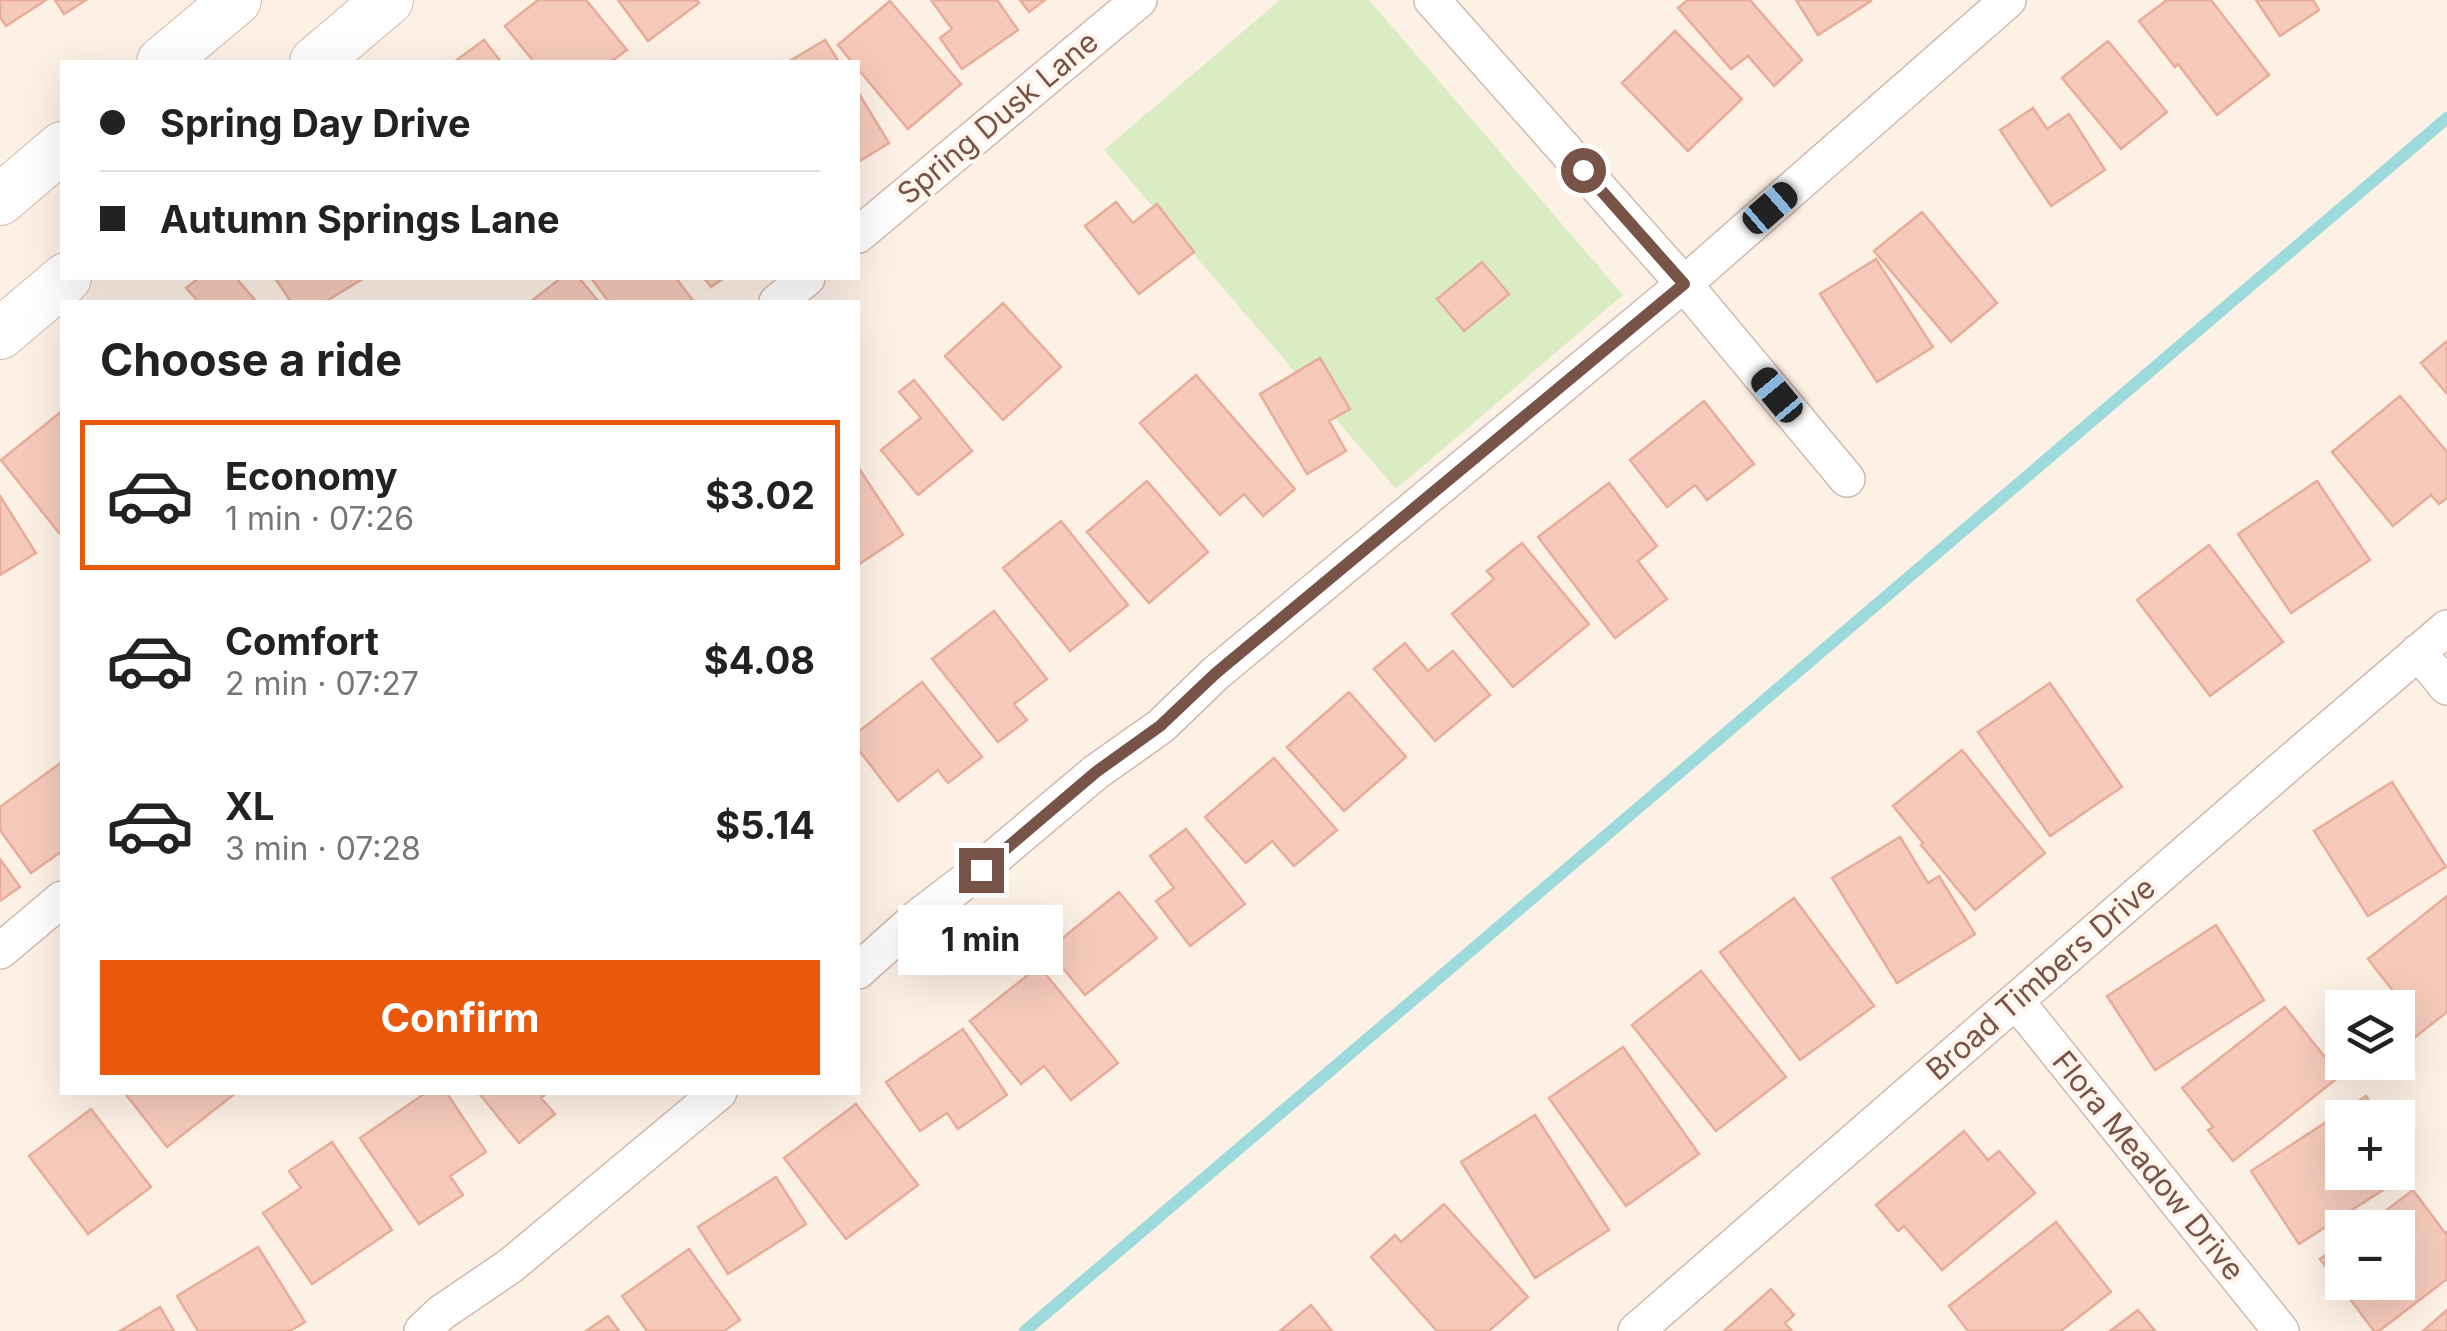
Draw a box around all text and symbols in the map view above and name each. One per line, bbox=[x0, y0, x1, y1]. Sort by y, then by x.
street label: Spring Dusk Lane bbox=[890, 23, 1105, 211]
text: Spring Day Drive bbox=[160, 100, 471, 146]
route start bbox=[1561, 148, 1606, 193]
car bbox=[1738, 177, 1802, 239]
text: Autumn Springs Lane bbox=[160, 196, 560, 242]
text: Choose a ride bbox=[100, 332, 402, 387]
car bbox=[1746, 362, 1808, 428]
icon: car bbox=[105, 450, 195, 540]
text: Economy bbox=[225, 453, 398, 499]
text: $3.02 bbox=[705, 472, 815, 518]
text: 1 min · 07:26 bbox=[225, 499, 414, 538]
icon: car bbox=[105, 615, 195, 705]
text: Comfort bbox=[225, 618, 379, 664]
text: $4.08 bbox=[704, 637, 815, 683]
text: 2 min · 07:27 bbox=[225, 664, 419, 703]
icon: car bbox=[105, 780, 195, 870]
text: XL bbox=[225, 783, 275, 829]
text: $5.14 bbox=[715, 802, 815, 848]
text: 3 min · 07:28 bbox=[225, 829, 421, 868]
route end bbox=[959, 848, 1004, 893]
street label: Broad Timbers Drive bbox=[1919, 869, 2162, 1087]
callout: 1 min bbox=[898, 905, 1064, 975]
text: 1 min bbox=[941, 920, 1020, 959]
button: Confirm bbox=[100, 960, 820, 1075]
map controls bbox=[2325, 990, 2415, 1300]
button: layers bbox=[2325, 990, 2415, 1080]
street label: Flora Meadow Drive bbox=[2045, 1043, 2252, 1287]
button: + bbox=[2325, 1100, 2415, 1190]
button: − bbox=[2325, 1210, 2415, 1300]

